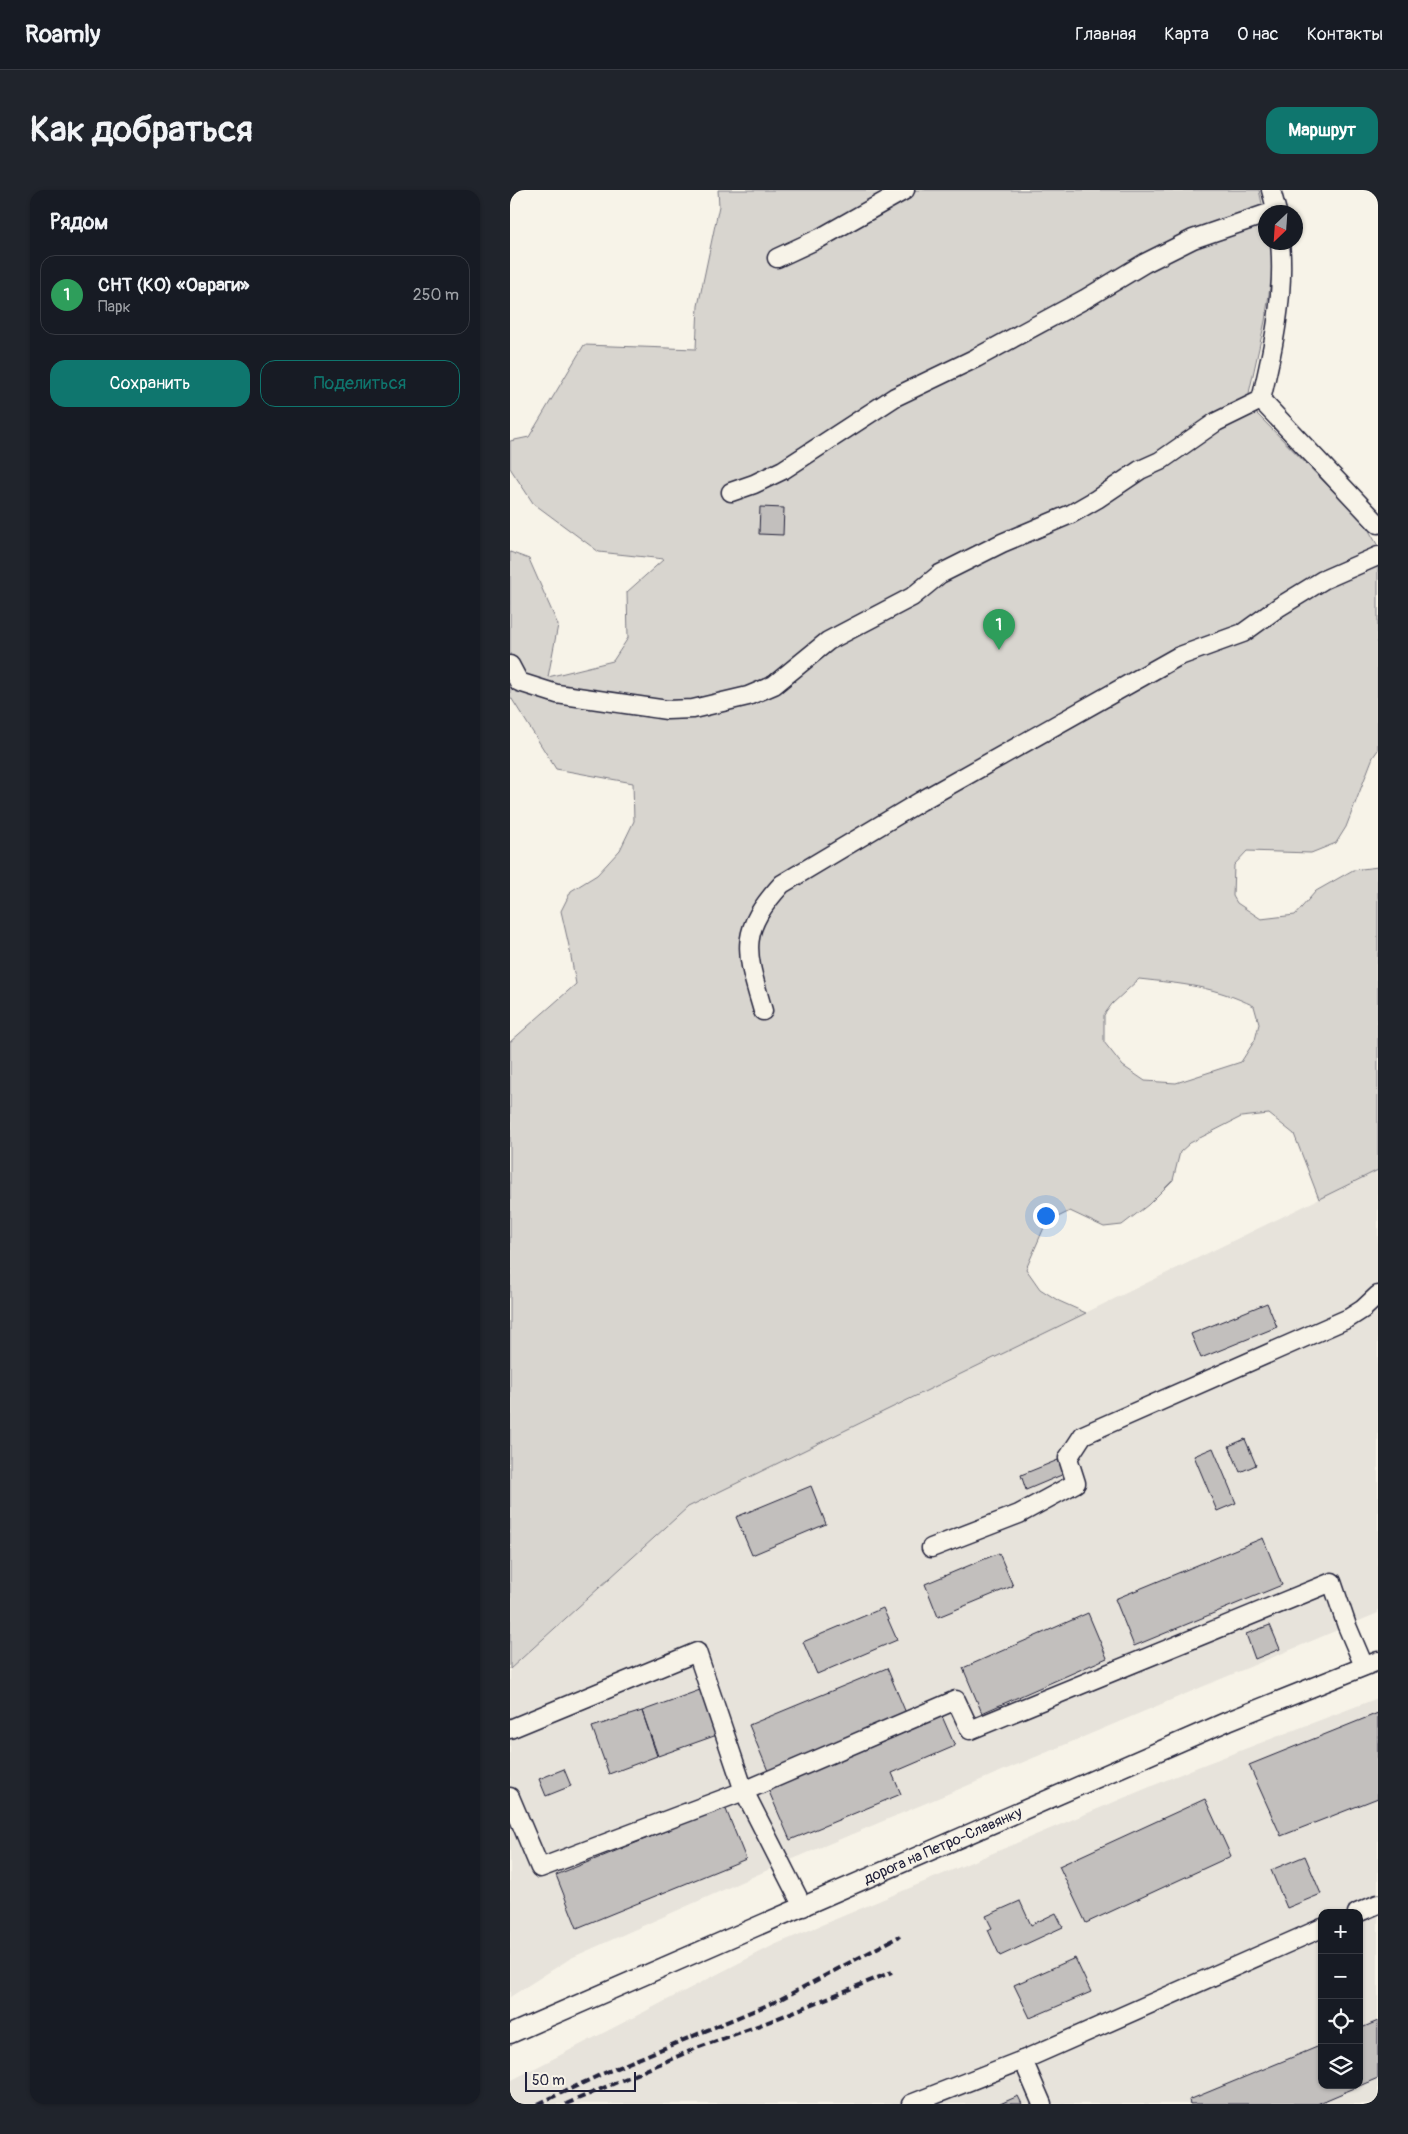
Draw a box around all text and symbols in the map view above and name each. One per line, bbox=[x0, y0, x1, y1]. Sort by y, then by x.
text: Roamly bbox=[25, 20, 100, 49]
text: Главная bbox=[1075, 23, 1136, 46]
text: Карта bbox=[1164, 23, 1209, 46]
text: О нас bbox=[1237, 23, 1279, 46]
text: Контакты bbox=[1307, 23, 1383, 46]
button: Маршрут bbox=[1266, 107, 1378, 154]
text: Как добраться bbox=[30, 108, 253, 152]
north arrow bbox=[1258, 205, 1303, 250]
text: Рядом bbox=[50, 209, 108, 236]
text: СНТ (КО) «Овраги» bbox=[98, 273, 250, 297]
text: 1 bbox=[64, 285, 70, 305]
text: 250 m bbox=[413, 285, 459, 305]
text: Парк bbox=[98, 297, 131, 317]
button: Сохранить bbox=[50, 360, 250, 407]
button: Поделиться bbox=[260, 360, 460, 407]
pin: 1 bbox=[983, 609, 1015, 650]
your location bbox=[1033, 1203, 1059, 1229]
street label: дорога на Петро-Славянку bbox=[860, 1802, 1025, 1888]
map controls bbox=[1318, 1909, 1363, 2089]
button: + bbox=[1318, 1909, 1363, 1954]
button: − bbox=[1318, 1954, 1363, 1999]
button: locate bbox=[1318, 1999, 1363, 2044]
button: layers bbox=[1318, 2044, 1363, 2089]
scale bar bbox=[525, 2069, 636, 2092]
text: 50 m bbox=[532, 2072, 565, 2089]

